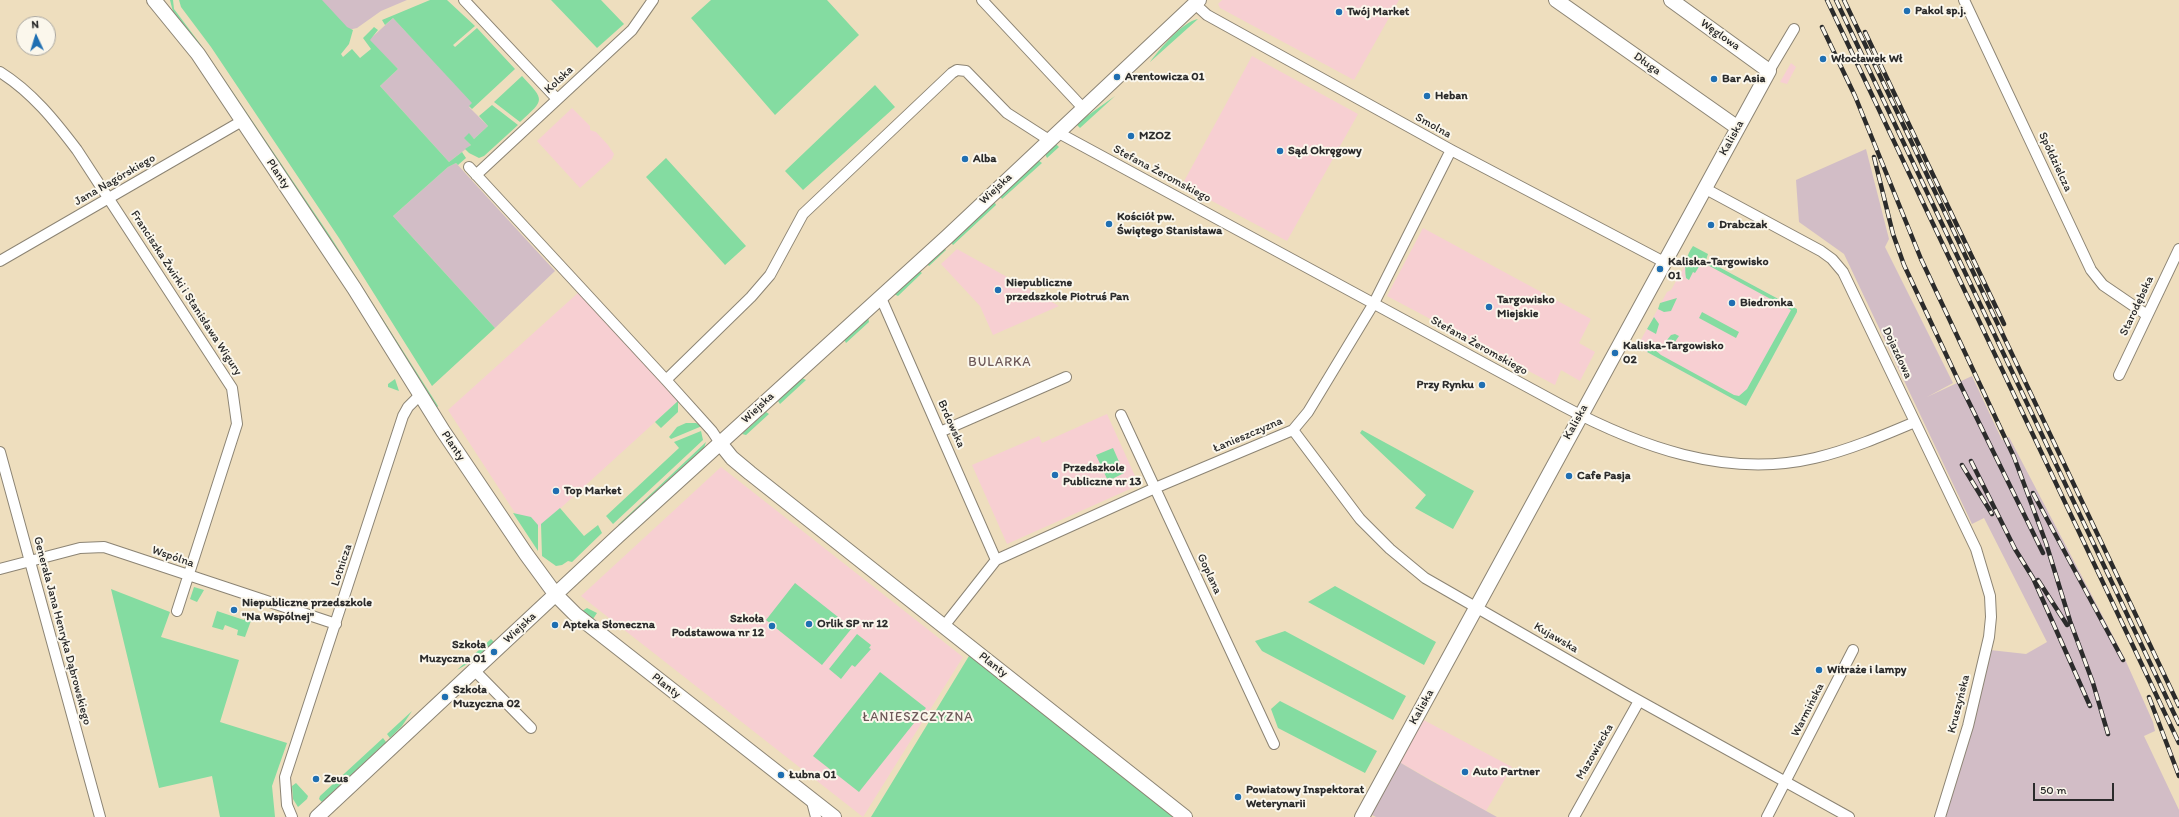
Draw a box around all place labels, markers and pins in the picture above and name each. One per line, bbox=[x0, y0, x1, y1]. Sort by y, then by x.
place label: Pakol sp.j. bbox=[1915, 4, 1966, 18]
place label: Twój Market bbox=[1347, 5, 1409, 19]
marker: Pakol sp.j. bbox=[1902, 6, 1912, 16]
marker: Twój Market bbox=[1334, 7, 1344, 17]
place label: Włocławek Wł bbox=[1831, 52, 1902, 66]
marker: Włocławek Wł bbox=[1818, 54, 1828, 64]
place label: Arentowicza 01 bbox=[1125, 70, 1204, 84]
marker: Arentowicza 01 bbox=[1112, 72, 1122, 82]
place label: Bar Asia bbox=[1722, 72, 1765, 86]
marker: Bar Asia bbox=[1709, 74, 1719, 84]
place label: Heban bbox=[1435, 89, 1468, 103]
marker: Heban bbox=[1422, 91, 1432, 101]
place label: MZOZ bbox=[1139, 129, 1171, 143]
marker: MZOZ bbox=[1126, 131, 1136, 141]
place label: Sąd Okręgowy bbox=[1288, 144, 1362, 158]
marker: Sąd Okręgowy bbox=[1275, 146, 1285, 156]
place label: Alba bbox=[973, 152, 997, 166]
marker: Alba bbox=[960, 154, 970, 164]
place label: Kościół pw. Świętego Stanisława bbox=[1117, 210, 1222, 238]
place label: Drabczak bbox=[1719, 218, 1767, 232]
marker: Kościół pw. Świętego Stanisława bbox=[1104, 219, 1114, 229]
marker: Drabczak bbox=[1706, 220, 1716, 230]
place label: Kaliska-Targowisko 01 bbox=[1668, 255, 1769, 283]
marker: Kaliska-Targowisko 01 bbox=[1655, 264, 1665, 274]
place label: Niepubliczne przedszkole Piotruś Pan bbox=[1006, 276, 1129, 304]
marker: Niepubliczne przedszkole Piotruś Pan bbox=[993, 285, 1003, 295]
place label: Targowisko Miejskie bbox=[1497, 293, 1555, 321]
place label: Biedronka bbox=[1740, 296, 1793, 310]
marker: Biedronka bbox=[1727, 298, 1737, 308]
marker: Targowisko Miejskie bbox=[1484, 302, 1494, 312]
place label: Kaliska-Targowisko 02 bbox=[1623, 339, 1724, 367]
marker: Kaliska-Targowisko 02 bbox=[1610, 348, 1620, 358]
place label: Przy Rynku bbox=[1417, 378, 1474, 392]
marker: Przy Rynku bbox=[1477, 380, 1487, 390]
place label: Przedszkole Publiczne nr 13 bbox=[1063, 461, 1141, 489]
place label: Cafe Pasja bbox=[1577, 469, 1631, 483]
marker: Przedszkole Publiczne nr 13 bbox=[1050, 470, 1060, 480]
marker: Cafe Pasja bbox=[1564, 471, 1574, 481]
place label: Top Market bbox=[564, 484, 622, 498]
marker: Top Market bbox=[551, 486, 561, 496]
place label: Niepubliczne przedszkole "Na Wspólnej" bbox=[242, 596, 372, 624]
marker: Niepubliczne przedszkole "Na Wspólnej" bbox=[229, 605, 239, 615]
place label: Szkoła Podstawowa nr 12 bbox=[672, 612, 764, 640]
place label: Orlik SP nr 12 bbox=[817, 617, 888, 631]
place label: Apteka Słoneczna bbox=[563, 618, 655, 632]
marker: Orlik SP nr 12 bbox=[804, 619, 814, 629]
marker: Apteka Słoneczna bbox=[550, 620, 560, 630]
marker: Szkoła Podstawowa nr 12 bbox=[767, 621, 777, 631]
place label: Szkoła Muzyczna 01 bbox=[420, 638, 486, 666]
marker: Szkoła Muzyczna 01 bbox=[489, 647, 499, 657]
place label: Witraże i lampy bbox=[1827, 663, 1906, 677]
marker: Witraże i lampy bbox=[1814, 665, 1824, 675]
place label: Szkoła Muzyczna 02 bbox=[453, 683, 520, 711]
marker: Szkoła Muzyczna 02 bbox=[440, 692, 450, 702]
place label: Auto Partner bbox=[1473, 765, 1540, 779]
marker: Auto Partner bbox=[1460, 767, 1470, 777]
place label: Łubna 01 bbox=[789, 768, 836, 782]
marker: Łubna 01 bbox=[776, 770, 786, 780]
place label: Zeus bbox=[324, 772, 348, 786]
marker: Zeus bbox=[311, 774, 321, 784]
place label: Powiatowy Inspektorat Weterynarii bbox=[1246, 783, 1364, 811]
marker: Powiatowy Inspektorat Weterynarii bbox=[1233, 792, 1243, 802]

